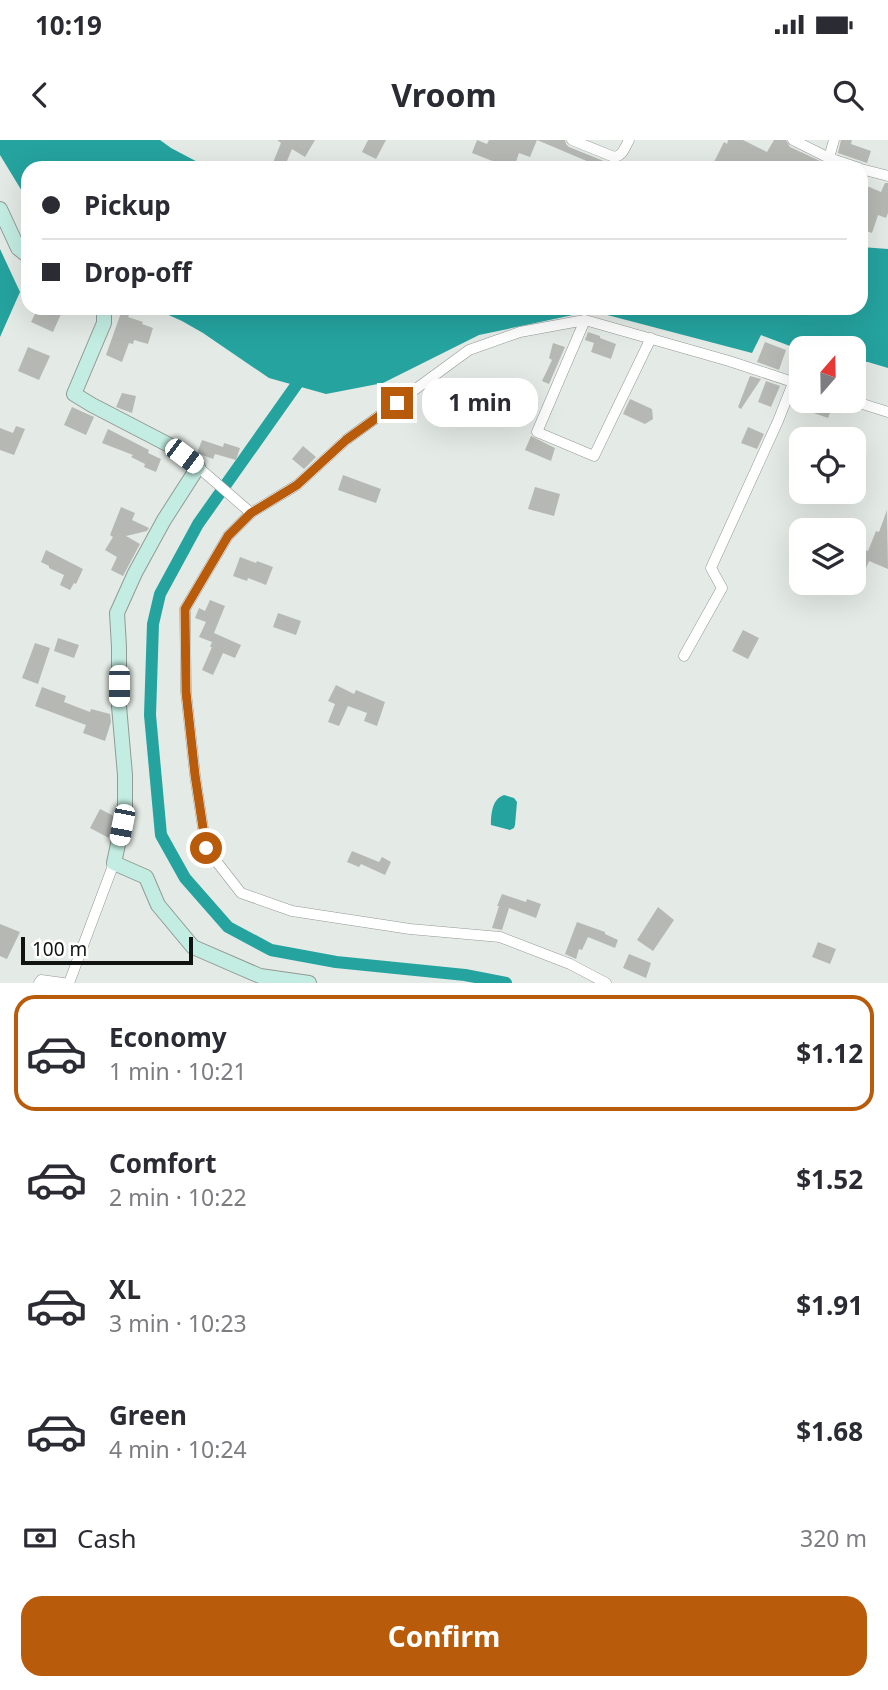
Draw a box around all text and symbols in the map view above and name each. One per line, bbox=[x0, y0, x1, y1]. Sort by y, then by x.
text: 10:19 bbox=[35, 7, 102, 43]
text: Vroom bbox=[391, 73, 497, 116]
icon: back bbox=[21, 76, 59, 114]
icon: search bbox=[829, 76, 867, 114]
text: Pickup bbox=[84, 187, 171, 223]
text: Drop-off bbox=[84, 254, 191, 290]
north arrow bbox=[789, 336, 866, 413]
map controls bbox=[789, 336, 866, 595]
callout: 1 min bbox=[422, 378, 537, 428]
text: 1 min bbox=[448, 386, 512, 418]
route end bbox=[381, 387, 413, 419]
button: locate bbox=[789, 427, 866, 504]
car bbox=[161, 435, 208, 477]
button: layers bbox=[789, 518, 866, 595]
car bbox=[109, 665, 130, 707]
car bbox=[108, 802, 137, 848]
route start bbox=[190, 832, 222, 864]
scale bar bbox=[21, 934, 192, 966]
text: 100 m bbox=[32, 936, 87, 962]
text: Economy bbox=[109, 1019, 227, 1055]
icon: car bbox=[25, 1022, 88, 1085]
text: $1.12 bbox=[796, 1035, 863, 1071]
text: 1 min · 10:21 bbox=[109, 1055, 247, 1087]
text: Comfort bbox=[109, 1145, 217, 1181]
icon: car bbox=[25, 1148, 88, 1211]
text: $1.52 bbox=[796, 1161, 863, 1197]
text: 2 min · 10:22 bbox=[109, 1181, 247, 1213]
text: XL bbox=[109, 1271, 141, 1307]
icon: car bbox=[25, 1274, 88, 1337]
text: $1.91 bbox=[796, 1287, 863, 1323]
text: 3 min · 10:23 bbox=[109, 1307, 247, 1339]
text: Green bbox=[109, 1397, 187, 1433]
icon: car bbox=[25, 1400, 88, 1463]
text: $1.68 bbox=[796, 1413, 863, 1449]
text: 4 min · 10:24 bbox=[109, 1433, 247, 1465]
icon: cash bbox=[21, 1519, 59, 1557]
text: Cash bbox=[77, 1520, 137, 1556]
text: 320 m bbox=[800, 1522, 867, 1554]
button: Confirm bbox=[21, 1596, 867, 1676]

